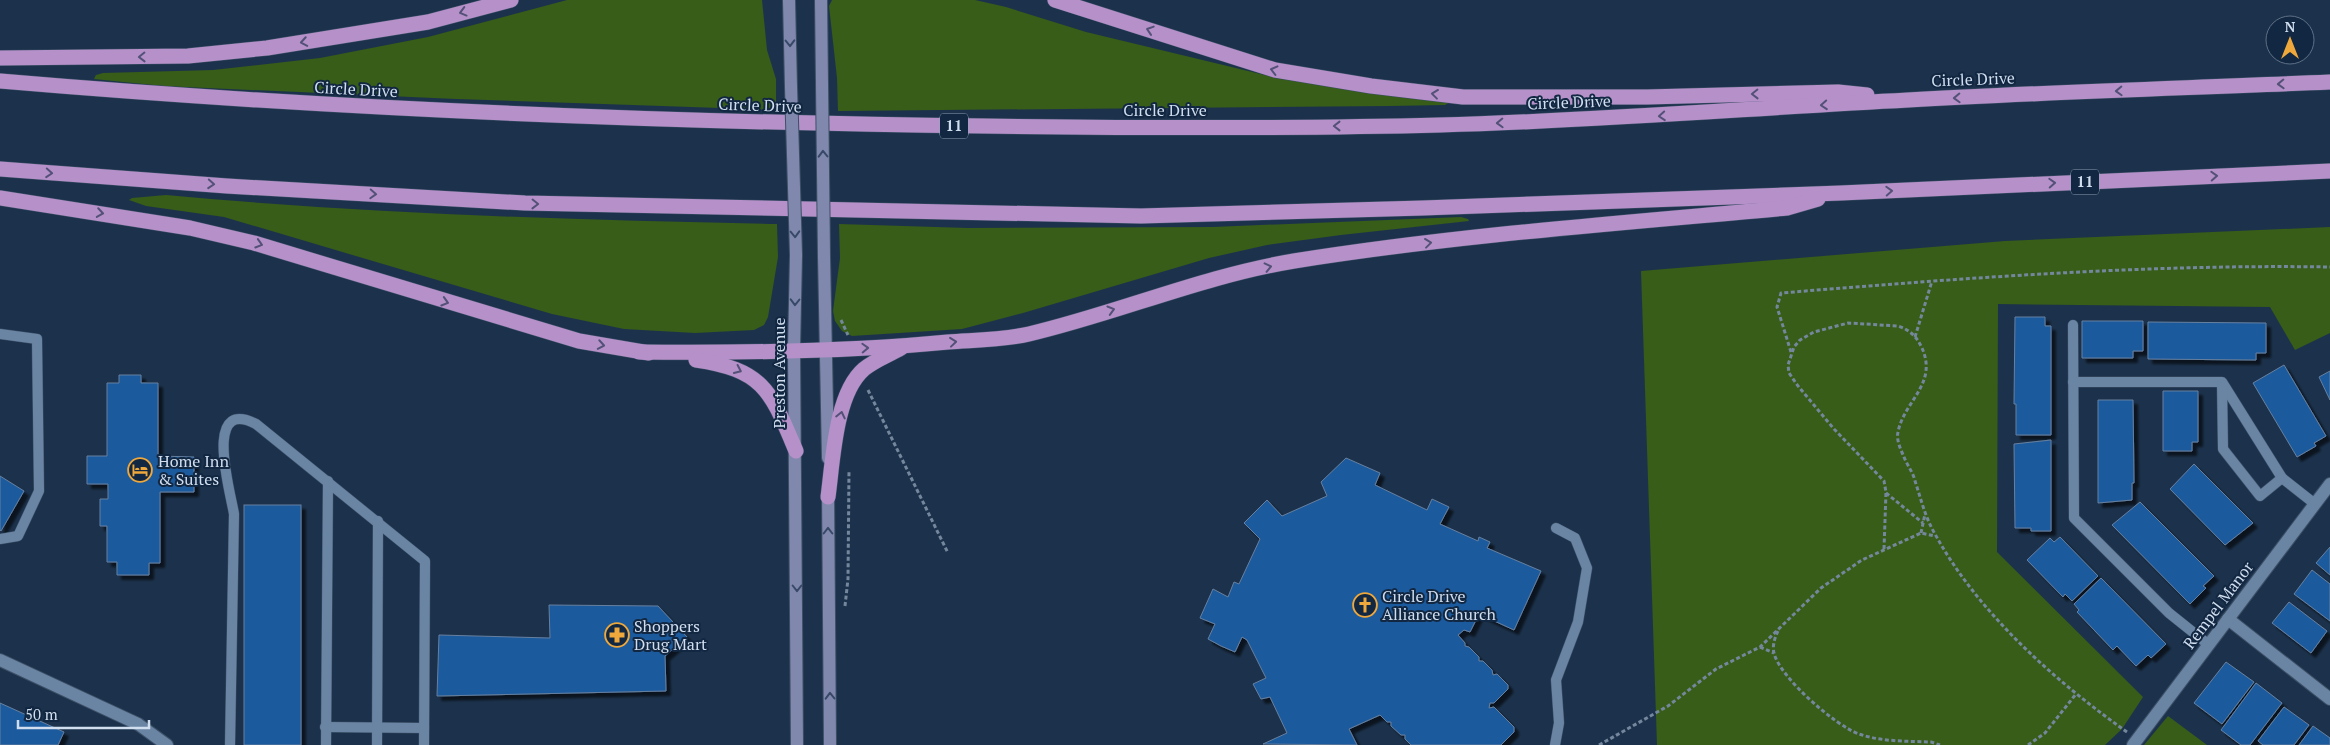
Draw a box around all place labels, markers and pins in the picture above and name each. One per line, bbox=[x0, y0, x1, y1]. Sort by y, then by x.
place label: Home Inn & Suites bbox=[158, 450, 229, 490]
hotel icon: Home Inn & Suites bbox=[127, 457, 153, 483]
place label: Circle Drive Alliance Church bbox=[1382, 585, 1497, 625]
church icon: Circle Drive Alliance Church bbox=[1352, 592, 1378, 618]
place label: Shoppers Drug Mart bbox=[634, 615, 707, 655]
pharmacy icon: Shoppers Drug Mart bbox=[604, 622, 630, 648]

